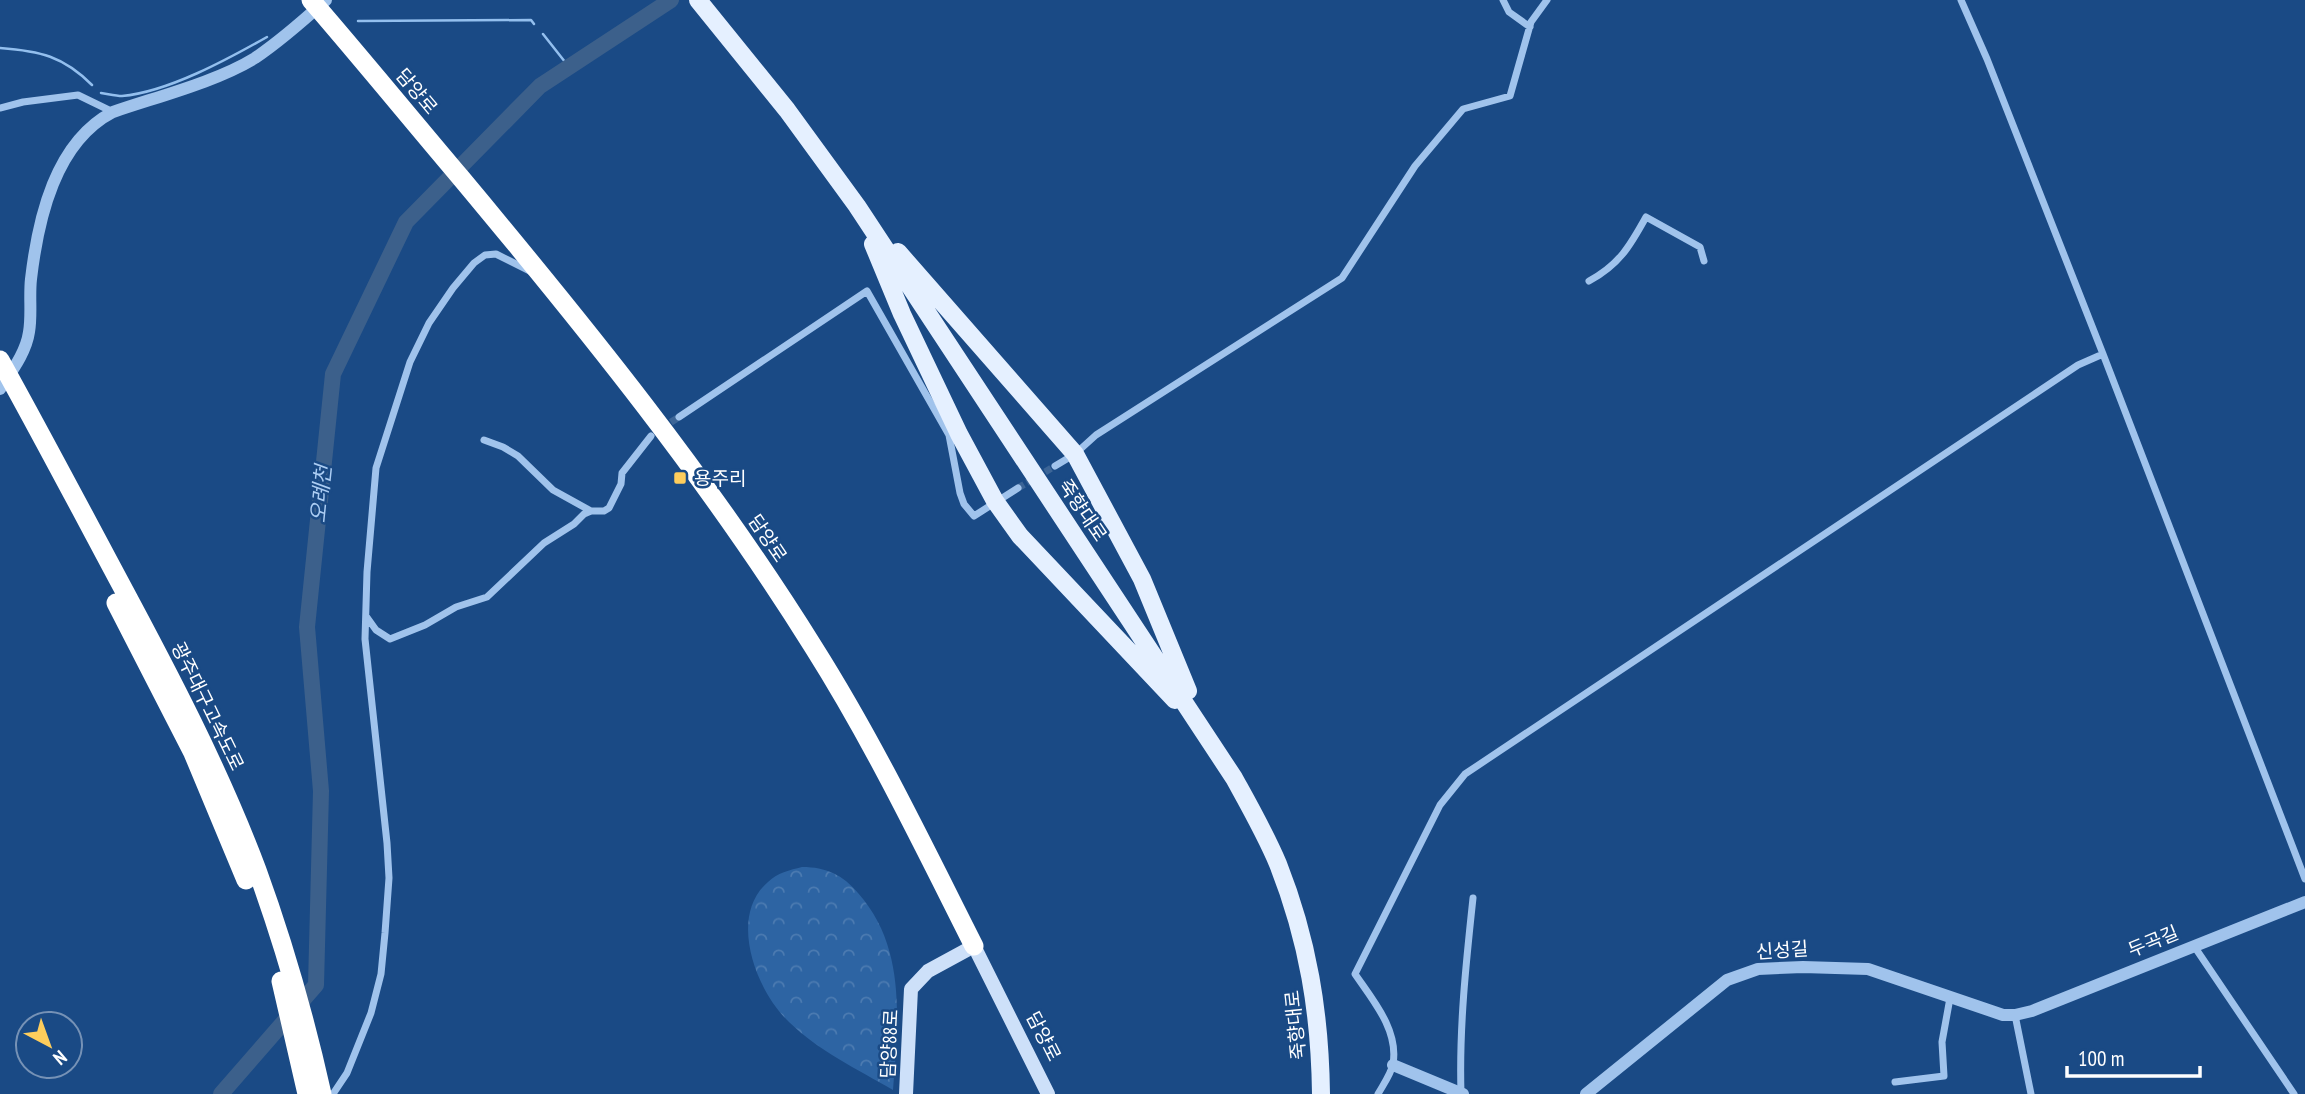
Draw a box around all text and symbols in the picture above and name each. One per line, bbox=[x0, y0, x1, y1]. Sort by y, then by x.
street label: 담양로 bbox=[391, 63, 443, 119]
water label: 오례천 bbox=[304, 461, 337, 524]
place label: 용주리 bbox=[694, 466, 746, 490]
marker: 용주리 bbox=[672, 470, 688, 486]
street label: 죽향대로 bbox=[1054, 474, 1112, 546]
street label: 담양로 bbox=[743, 510, 793, 566]
street label: 광주대구고속도로 bbox=[167, 638, 249, 774]
street label: 두곡길 bbox=[2124, 920, 2182, 962]
street label: 신성길 bbox=[1755, 936, 1809, 964]
street label: 죽향대로 bbox=[1279, 989, 1311, 1061]
street label: 담양로 bbox=[1021, 1007, 1067, 1065]
street label: 담양88로 bbox=[875, 1009, 903, 1079]
north arrow bbox=[14, 1010, 84, 1080]
scale bar bbox=[2067, 1034, 2200, 1078]
text: N bbox=[48, 1045, 72, 1070]
text: 100 m bbox=[2078, 1045, 2124, 1072]

